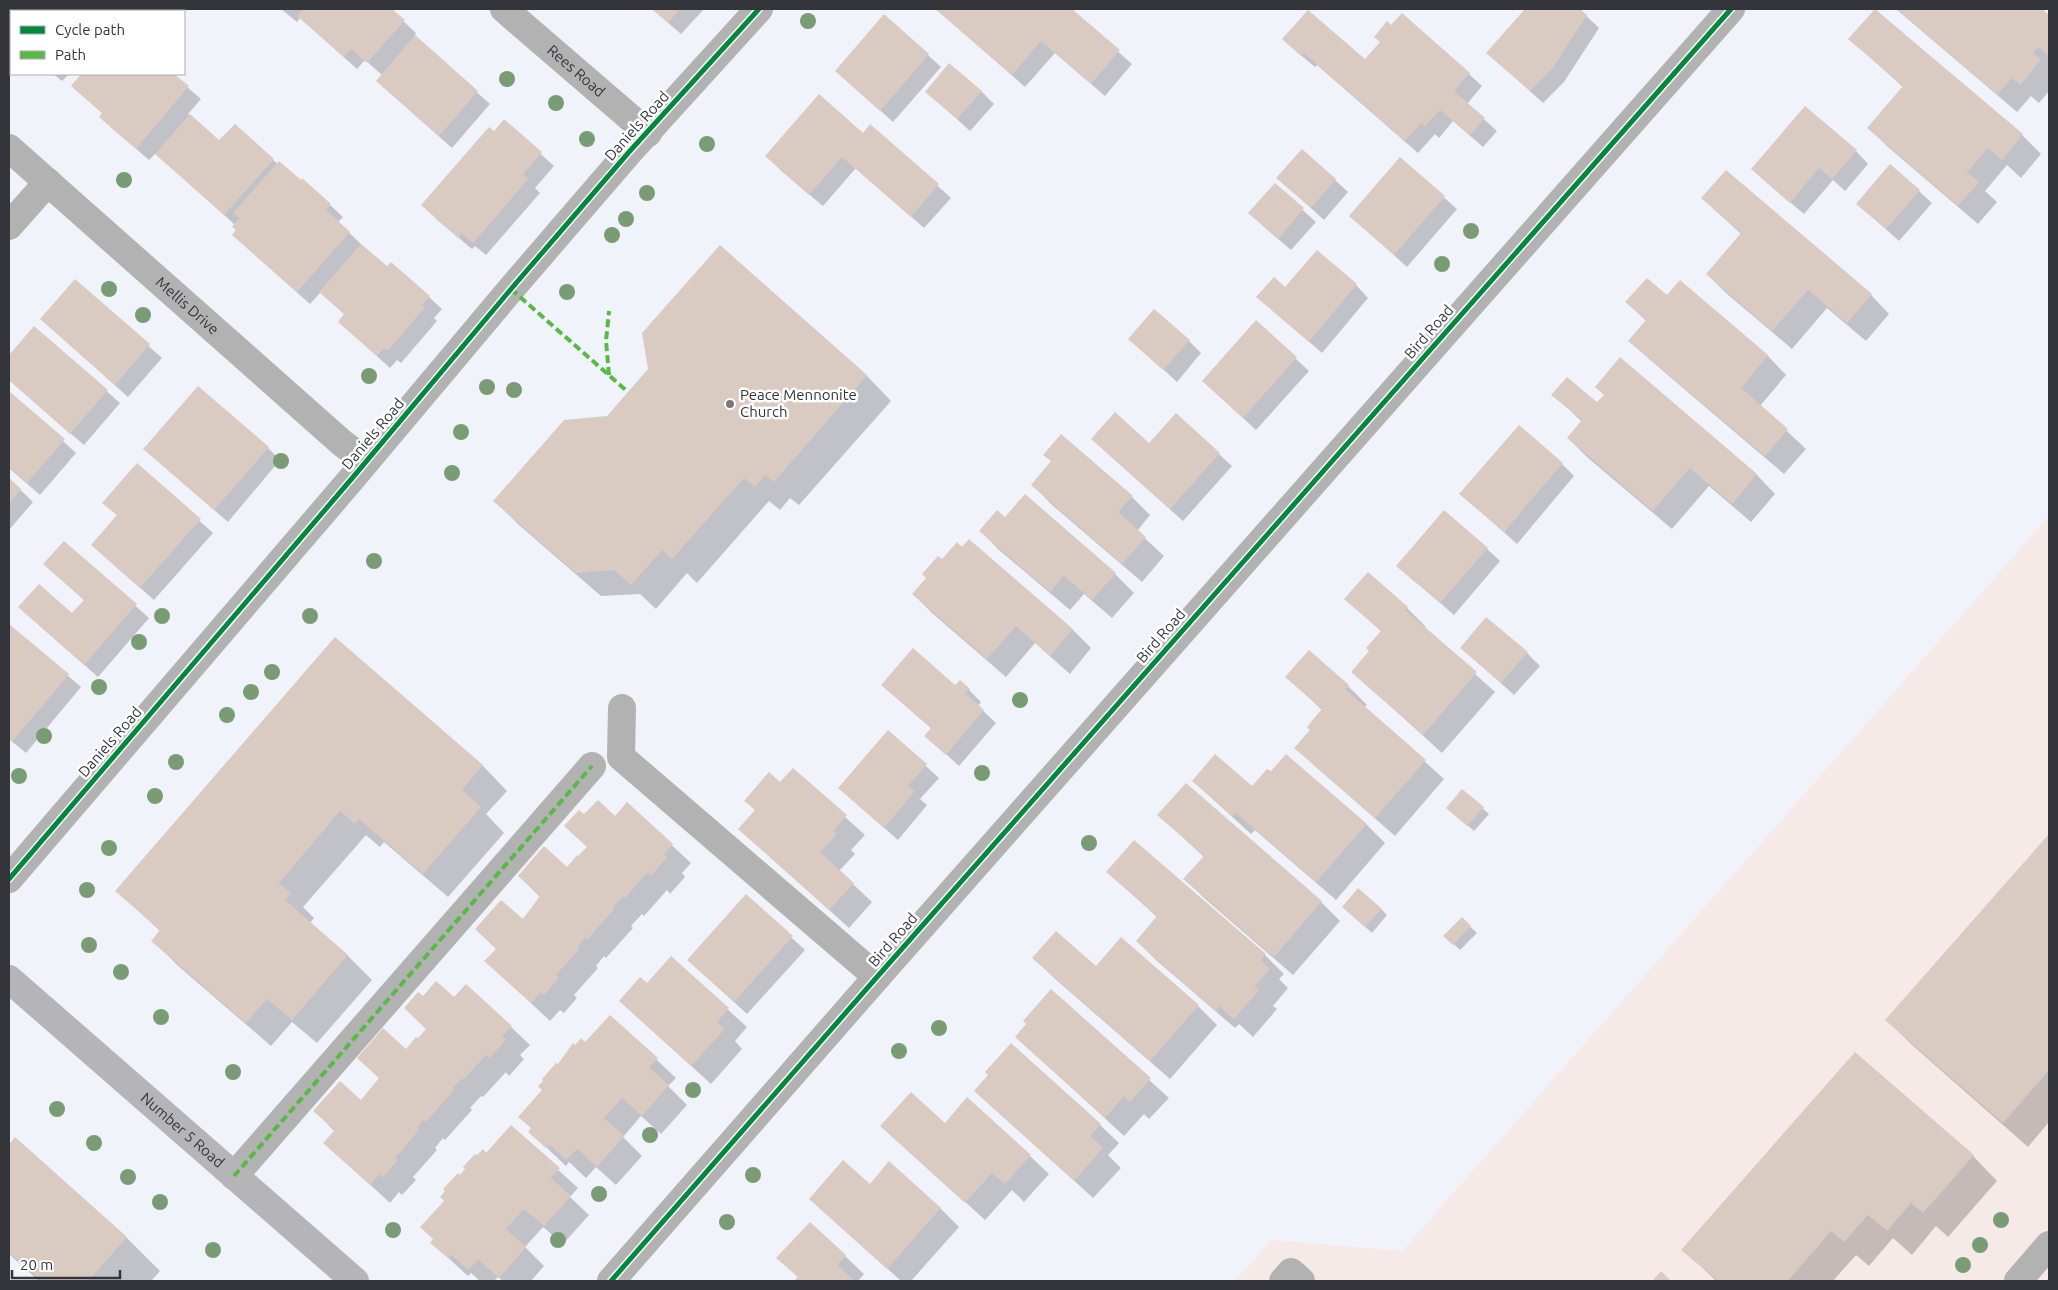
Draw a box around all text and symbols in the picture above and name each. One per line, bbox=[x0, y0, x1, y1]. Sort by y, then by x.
legend bbox=[10, 10, 185, 75]
text: Cycle path bbox=[55, 21, 125, 38]
street label: Rees Road bbox=[544, 41, 609, 100]
text: Path bbox=[55, 46, 86, 63]
street label: Daniels Road bbox=[601, 88, 672, 164]
street label: Mellis Drive bbox=[153, 273, 222, 338]
street label: Bird Road bbox=[1401, 301, 1457, 362]
place label: Peace Mennonite Church bbox=[740, 386, 857, 420]
street label: Daniels Road bbox=[338, 395, 407, 473]
marker: Peace Mennonite Church bbox=[724, 398, 736, 410]
street label: Bird Road bbox=[1133, 605, 1189, 666]
street label: Daniels Road bbox=[75, 703, 145, 780]
street label: Bird Road bbox=[865, 909, 921, 970]
street label: Number 5 Road bbox=[137, 1089, 228, 1171]
scale bar bbox=[12, 1248, 120, 1280]
text: 20 m bbox=[20, 1256, 53, 1273]

